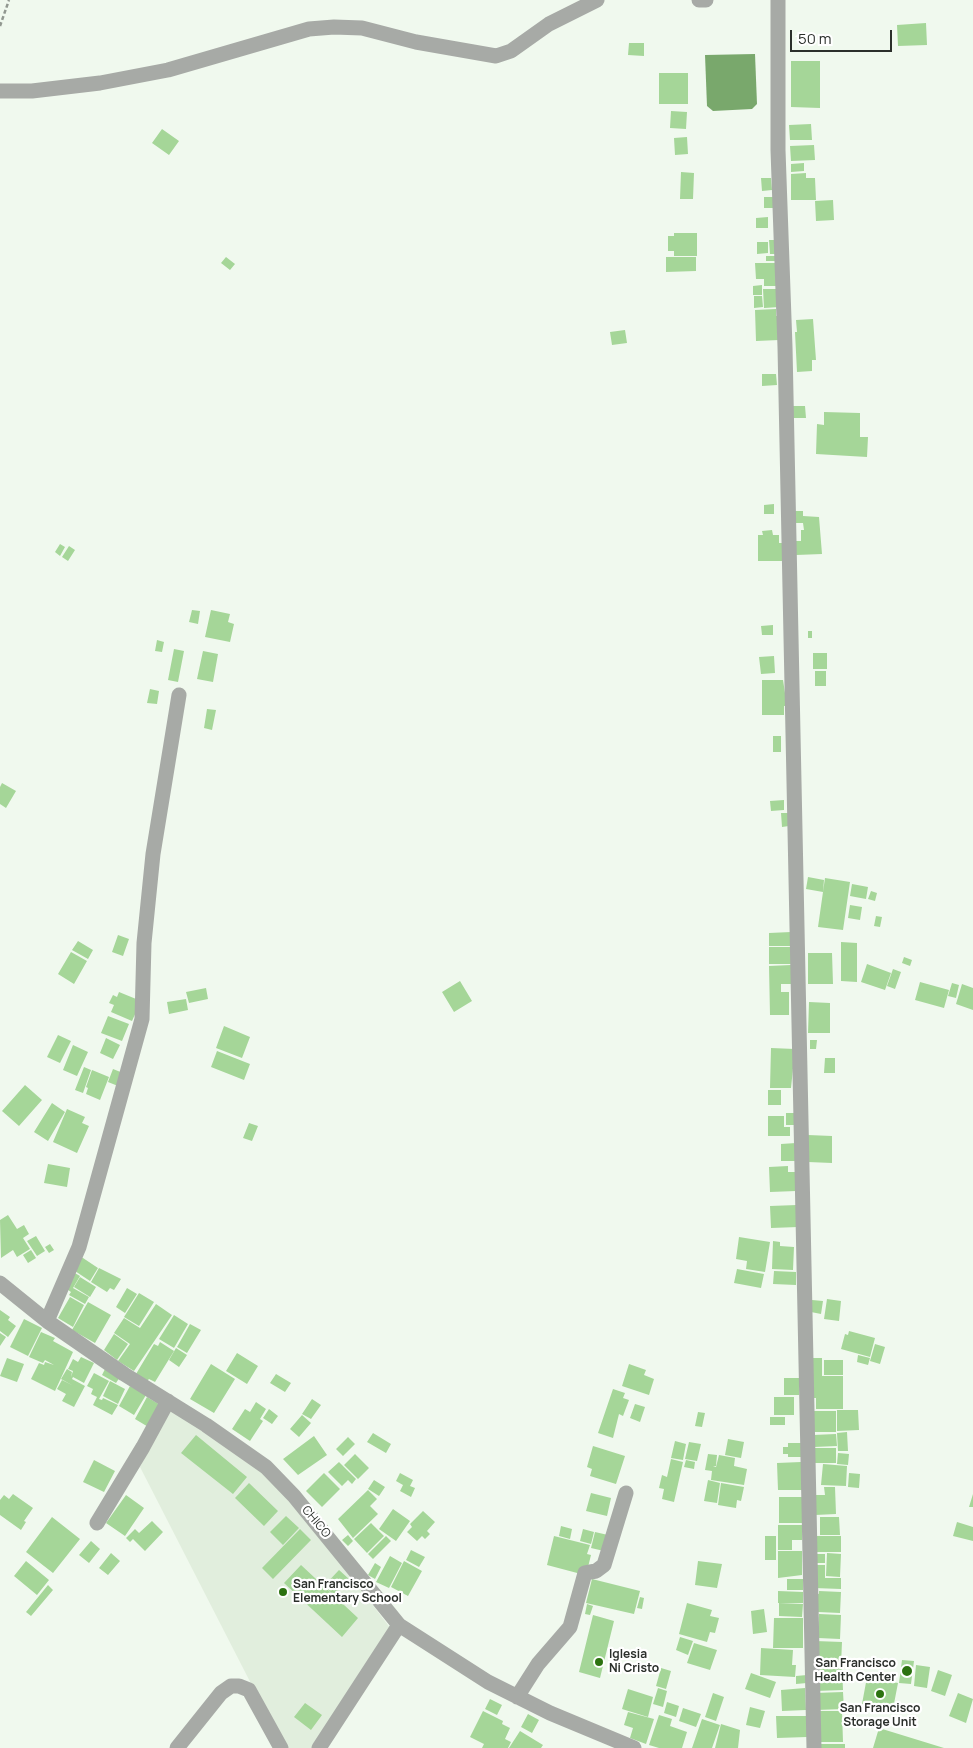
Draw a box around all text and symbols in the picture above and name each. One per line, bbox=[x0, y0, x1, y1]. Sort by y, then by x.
scale bar bbox=[793, 20, 896, 52]
text: 50 m bbox=[798, 28, 832, 49]
street label: CHICO bbox=[299, 1503, 333, 1541]
place label: San Francisco Elementary School bbox=[293, 1578, 402, 1606]
marker: San Francisco Elementary School bbox=[277, 1586, 289, 1598]
place label: Iglesia Ni Cristo bbox=[609, 1648, 659, 1676]
marker: Iglesia Ni Cristo bbox=[593, 1656, 605, 1668]
place label: San Francisco Health Center bbox=[815, 1657, 896, 1685]
marker: San Francisco Health Center bbox=[900, 1664, 914, 1678]
marker: San Francisco Storage Unit bbox=[874, 1688, 886, 1700]
place label: San Francisco Storage Unit bbox=[840, 1702, 920, 1730]

